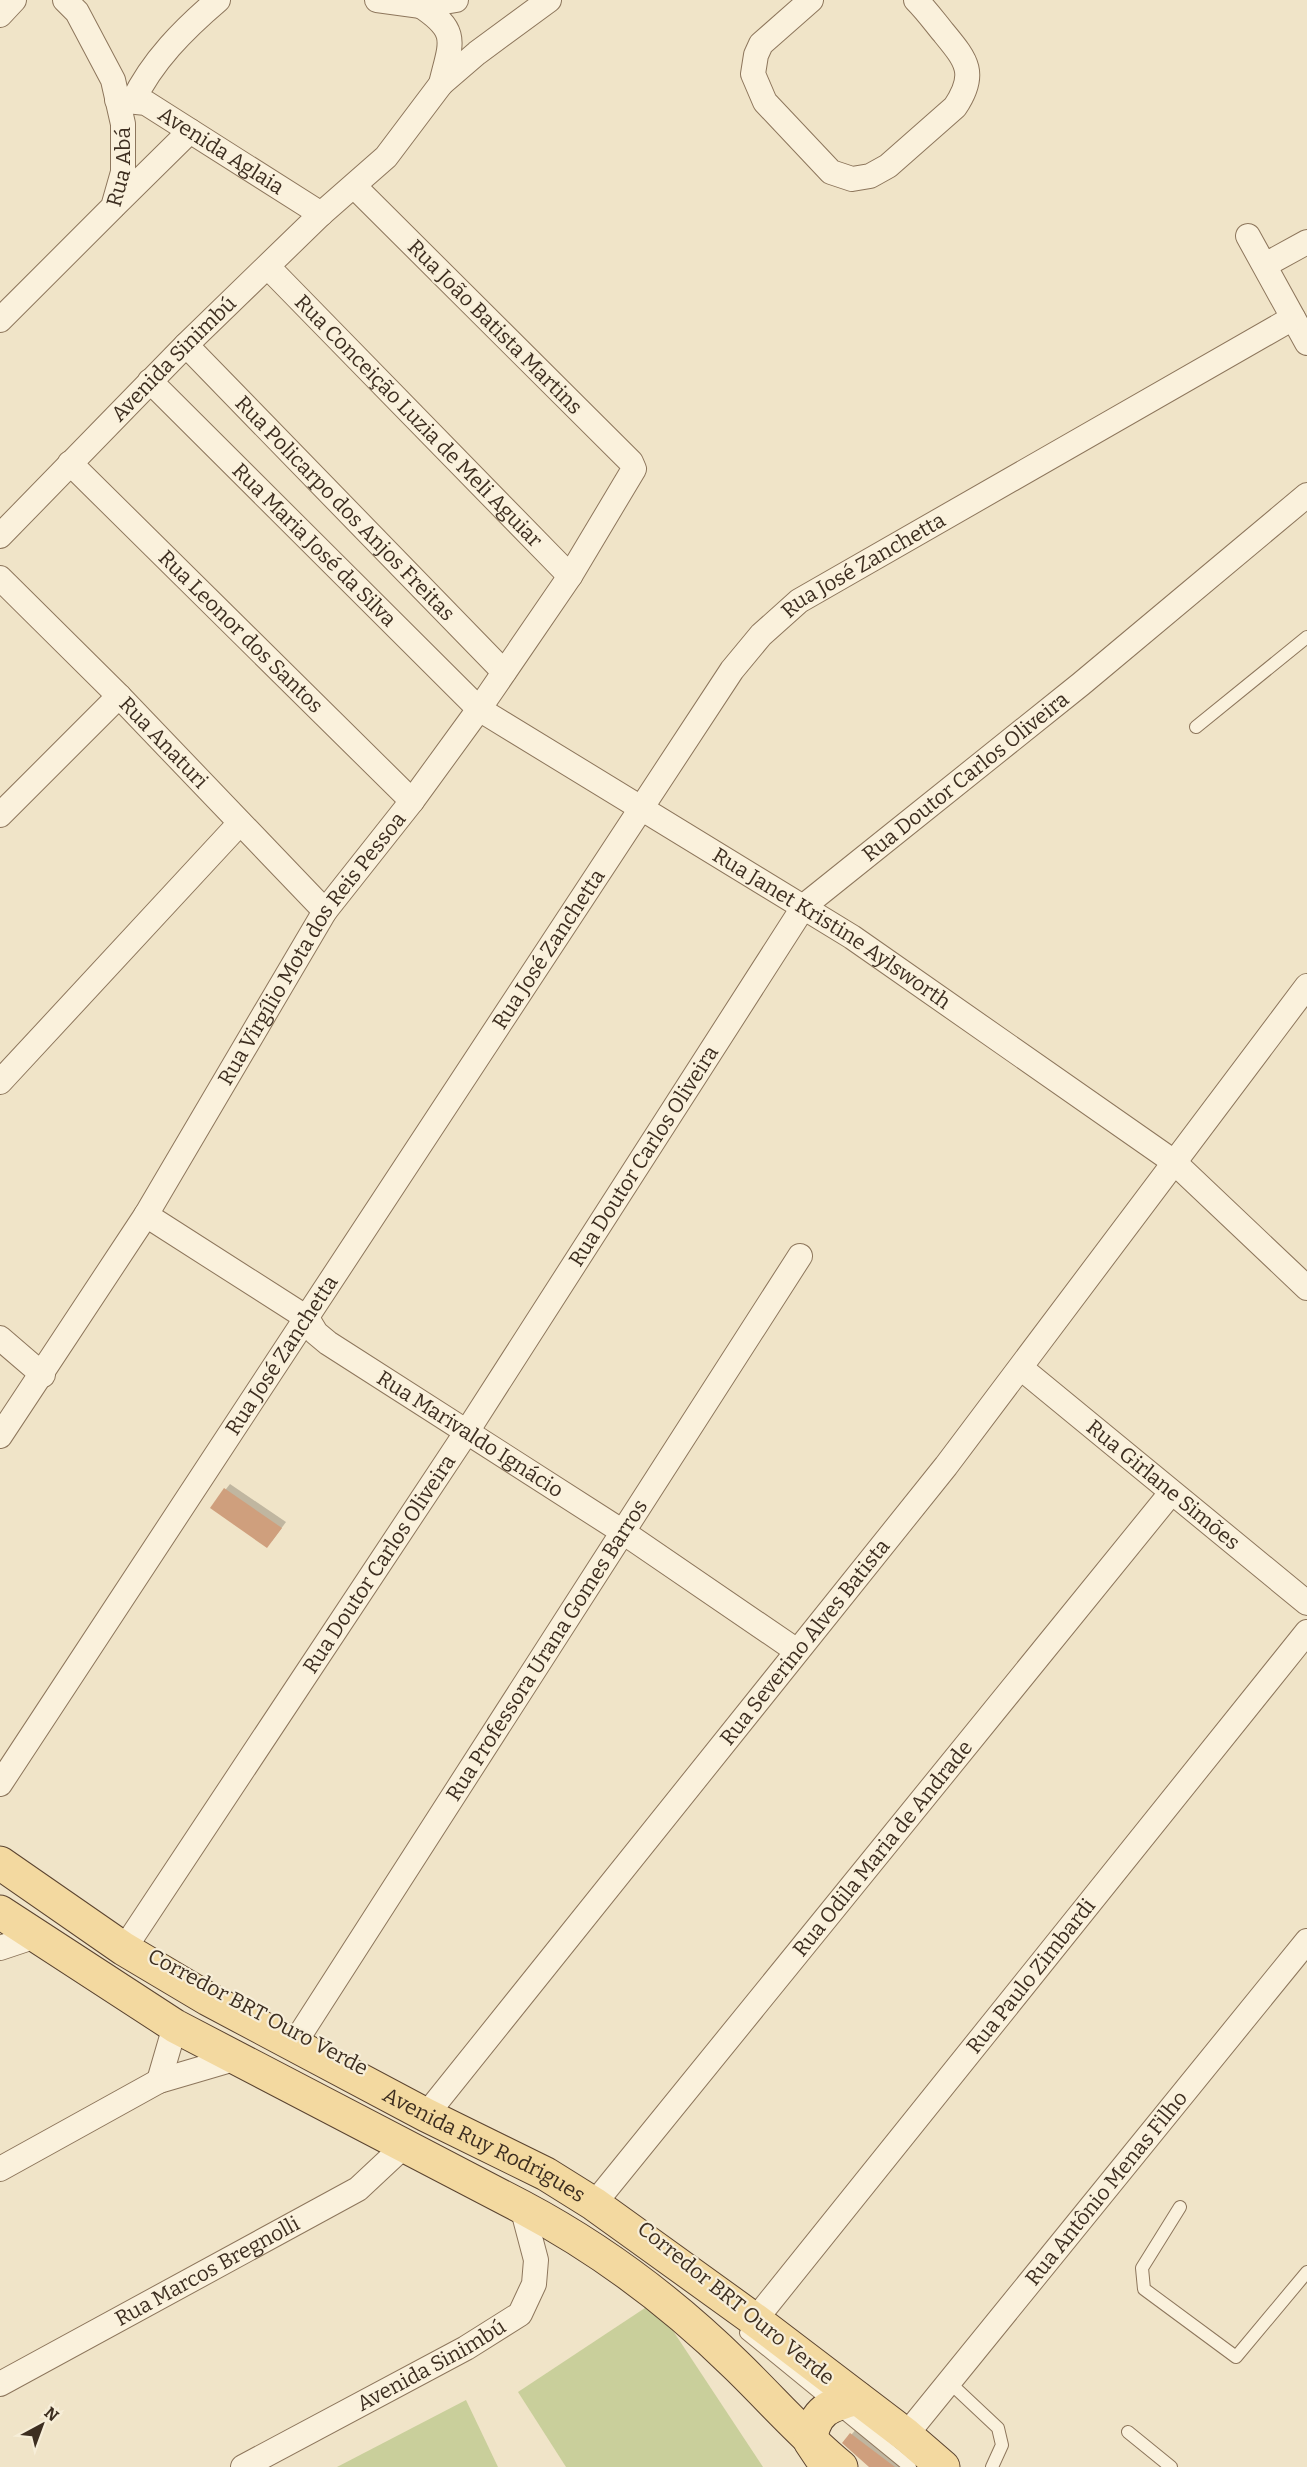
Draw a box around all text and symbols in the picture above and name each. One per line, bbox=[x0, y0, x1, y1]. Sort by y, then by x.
street label: Avenida Aglaia bbox=[153, 101, 289, 200]
street label: Rua Abá bbox=[101, 126, 136, 210]
street label: Rua João Batista Martins bbox=[402, 234, 588, 420]
street label: Rua Conceição Luzia de Meli Aguiar bbox=[289, 289, 548, 553]
street label: Avenida Sinimbú bbox=[106, 291, 241, 427]
street label: Rua Policarpo dos Anjos Freitas bbox=[230, 390, 460, 627]
street label: Rua Maria José da Silva bbox=[227, 457, 402, 632]
street label: Rua José Zanchetta bbox=[776, 507, 950, 624]
street label: Rua Leonor dos Santos bbox=[153, 545, 328, 719]
street label: Rua Doutor Carlos Oliveira bbox=[857, 686, 1074, 867]
street label: Rua Anaturi bbox=[114, 691, 214, 794]
street label: Rua Virgílio Mota dos Reis Pessoa bbox=[212, 806, 412, 1090]
street label: Rua Janet Kristine Aylsworth bbox=[708, 842, 956, 1015]
street label: Rua José Zanchetta bbox=[487, 864, 611, 1034]
street label: Rua Doutor Carlos Oliveira bbox=[563, 1040, 724, 1271]
street label: Rua José Zanchetta bbox=[220, 1270, 344, 1440]
street label: Rua Marivaldo Ignácio bbox=[372, 1365, 568, 1503]
street label: Rua Girlane Simões bbox=[1081, 1414, 1245, 1555]
street label: Rua Doutor Carlos Oliveira bbox=[297, 1449, 461, 1678]
street label: Rua Professora Urana Gomes Barros bbox=[441, 1495, 653, 1806]
street label: Rua Severino Alves Batista bbox=[715, 1533, 896, 1750]
street label: Rua Odila Maria de Andrade bbox=[787, 1735, 978, 1962]
street label: Rua Paulo Zimbardi bbox=[961, 1893, 1101, 2059]
street label: Corredor BRT Ouro Verde bbox=[143, 1943, 373, 2081]
street label: Avenida Ruy Rodrigues bbox=[379, 2082, 590, 2208]
street label: Rua Antônio Menas Filho bbox=[1020, 2086, 1193, 2291]
street label: Rua Marcos Bregnolli bbox=[110, 2210, 304, 2332]
street label: Corredor BRT Ouro Verde bbox=[632, 2216, 840, 2390]
street label: Avenida Sinimbú bbox=[352, 2313, 511, 2417]
north arrow bbox=[12, 2395, 72, 2455]
text: N bbox=[41, 2403, 62, 2425]

